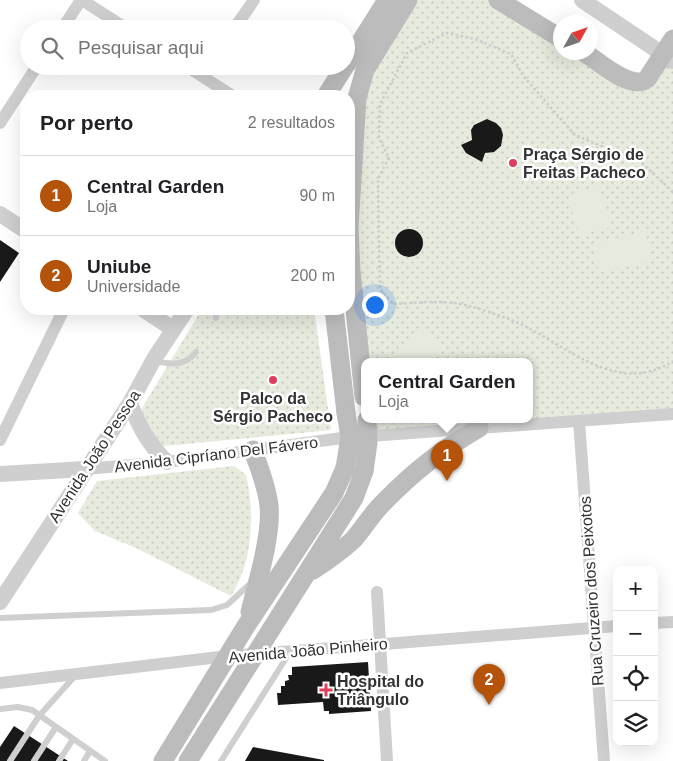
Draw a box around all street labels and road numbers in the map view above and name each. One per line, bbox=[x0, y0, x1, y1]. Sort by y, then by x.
street label: Avenida João Pessoa bbox=[45, 387, 144, 526]
street label: Avenida Cipríano Del Fávero bbox=[113, 434, 319, 475]
street label: Rua Cruzeiro dos Peixotos bbox=[576, 495, 607, 686]
street label: Avenida João Pinheiro bbox=[228, 635, 388, 666]

